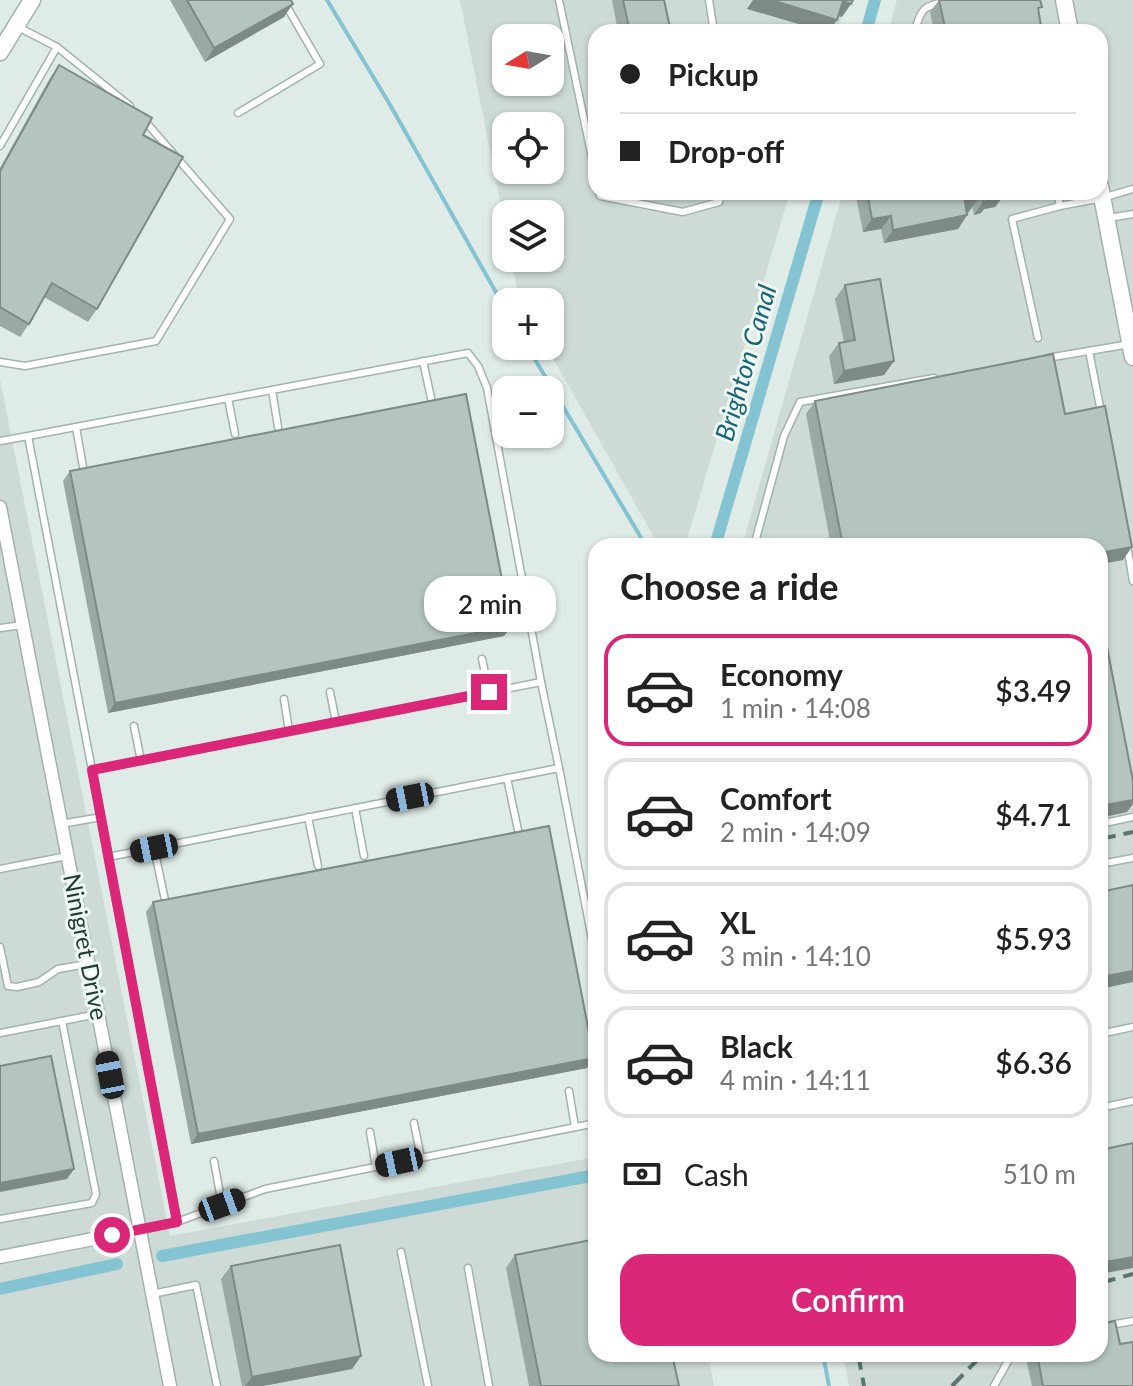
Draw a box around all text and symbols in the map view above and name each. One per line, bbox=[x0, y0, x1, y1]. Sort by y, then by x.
north arrow bbox=[492, 24, 564, 96]
map controls bbox=[492, 24, 564, 448]
text: Pickup bbox=[668, 56, 759, 92]
button: locate bbox=[492, 112, 564, 184]
text: Drop-off bbox=[668, 133, 784, 169]
button: layers bbox=[492, 200, 564, 272]
water label: Brighton Canal bbox=[707, 281, 783, 445]
button: + bbox=[492, 288, 564, 360]
button: − bbox=[492, 376, 564, 448]
text: Choose a ride bbox=[620, 564, 839, 608]
callout: 2 min bbox=[423, 576, 555, 632]
text: 2 min bbox=[458, 588, 522, 620]
icon: car bbox=[624, 654, 696, 726]
text: Economy bbox=[720, 656, 843, 692]
text: $3.49 bbox=[995, 672, 1072, 708]
route end bbox=[471, 674, 507, 710]
text: 1 min · 14:08 bbox=[720, 692, 871, 724]
icon: car bbox=[624, 778, 696, 850]
text: Comfort bbox=[720, 780, 832, 816]
car bbox=[384, 781, 436, 813]
text: $4.71 bbox=[995, 796, 1072, 832]
text: 2 min · 14:09 bbox=[720, 816, 871, 848]
car bbox=[128, 832, 180, 864]
street label: Ninigret Drive bbox=[58, 871, 115, 1022]
icon: car bbox=[624, 902, 696, 974]
text: XL bbox=[720, 904, 756, 940]
text: $5.93 bbox=[995, 920, 1072, 956]
text: 3 min · 14:10 bbox=[720, 940, 871, 972]
icon: car bbox=[624, 1026, 696, 1098]
text: Black bbox=[720, 1028, 793, 1064]
text: $6.36 bbox=[995, 1044, 1072, 1080]
car bbox=[94, 1049, 126, 1101]
text: 4 min · 14:11 bbox=[720, 1064, 871, 1096]
car bbox=[373, 1145, 425, 1179]
icon: cash bbox=[620, 1152, 664, 1196]
text: Cash bbox=[684, 1156, 749, 1192]
text: 510 m bbox=[1003, 1158, 1076, 1190]
car bbox=[195, 1186, 249, 1224]
route start bbox=[94, 1217, 130, 1253]
button: Confirm bbox=[620, 1254, 1076, 1346]

